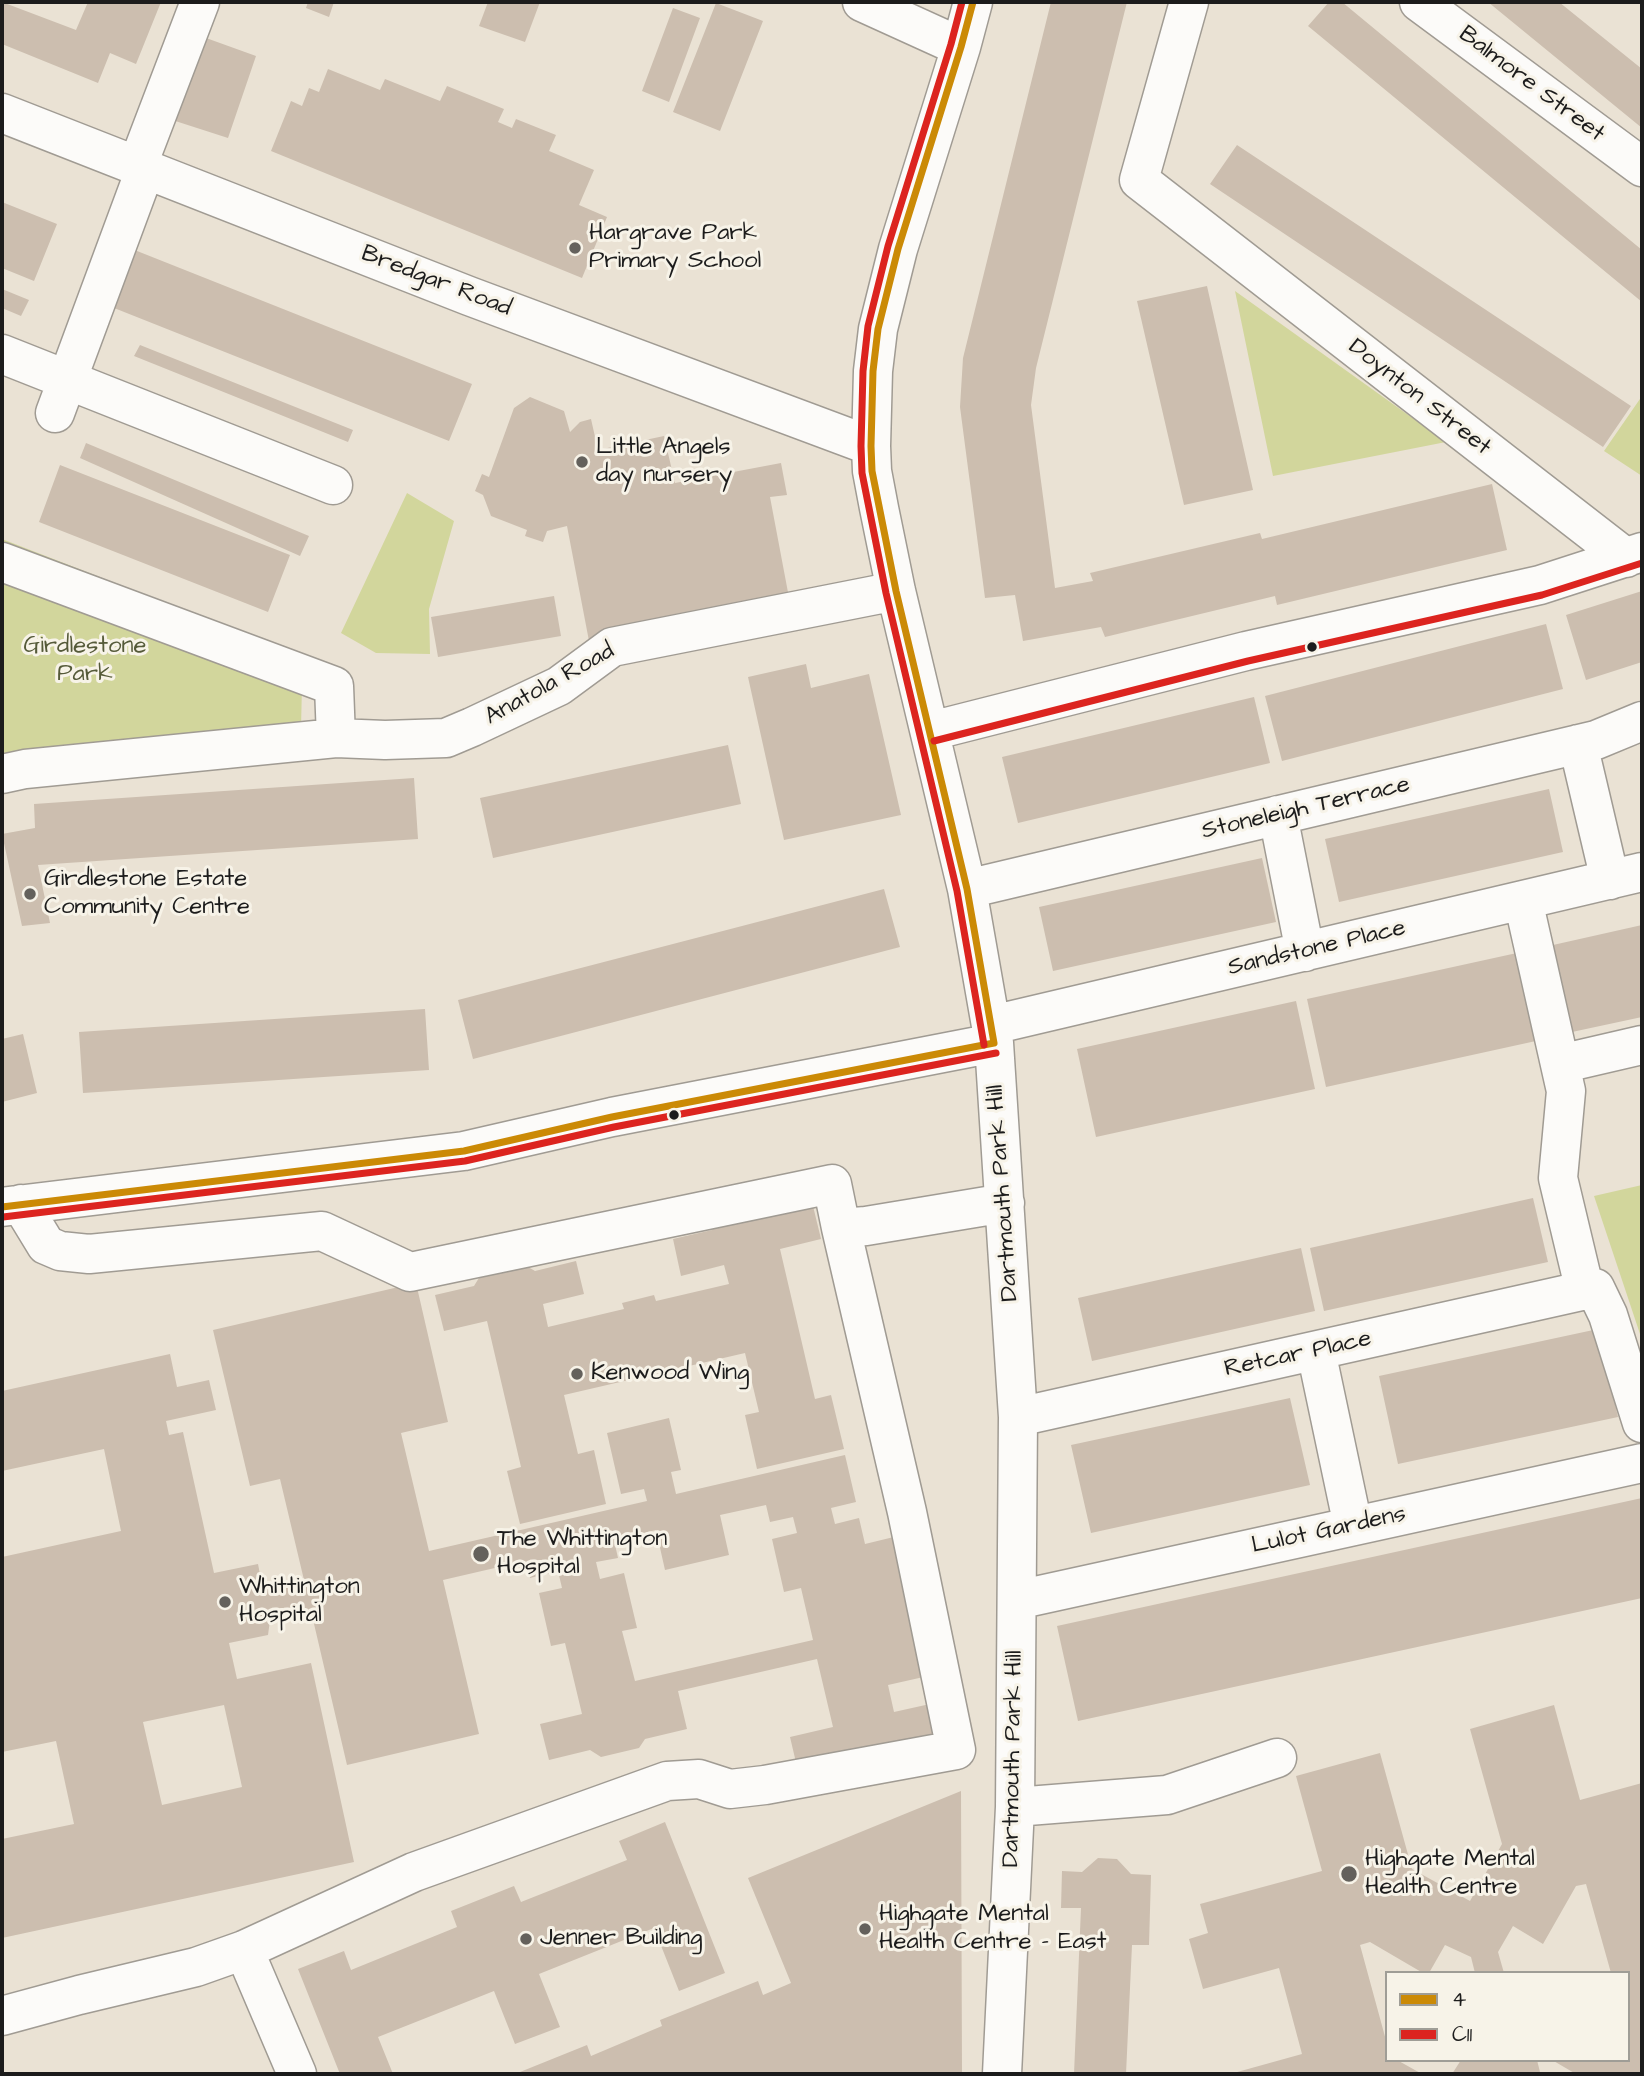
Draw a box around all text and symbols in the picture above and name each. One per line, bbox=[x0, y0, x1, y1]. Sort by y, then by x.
street label: Balmore Street bbox=[1452, 21, 1610, 149]
place label: Hargrave Park Primary School bbox=[589, 220, 761, 276]
street label: Bredgar Road bbox=[357, 240, 515, 324]
marker: Hargrave Park Primary School bbox=[567, 240, 583, 256]
street label: Doynton Street bbox=[1342, 333, 1496, 463]
place label: Little Angels day nursery bbox=[596, 434, 732, 490]
marker: Little Angels day nursery bbox=[574, 454, 590, 470]
park label: Girdlestone Park bbox=[24, 633, 146, 689]
street label: Anatola Road bbox=[480, 638, 620, 732]
unlabelled marker bbox=[1305, 640, 1319, 654]
street label: Stoneleigh Terrace bbox=[1199, 771, 1413, 847]
place label: Girdlestone Estate Community Centre bbox=[44, 866, 250, 922]
marker: Girdlestone Estate Community Centre bbox=[22, 886, 38, 902]
street label: Sandstone Place bbox=[1225, 915, 1409, 983]
street label: Dartmouth Park Hill bbox=[982, 1084, 1026, 1302]
unlabelled marker bbox=[667, 1108, 681, 1122]
street label: Retcar Place bbox=[1222, 1325, 1374, 1385]
place label: Kenwood Wing bbox=[591, 1360, 749, 1388]
marker: Kenwood Wing bbox=[569, 1366, 585, 1382]
street label: Lulot Gardens bbox=[1249, 1501, 1409, 1561]
place label: The Whittington Hospital bbox=[497, 1526, 667, 1582]
marker: The Whittington Hospital bbox=[471, 1544, 491, 1564]
place label: Whittington Hospital bbox=[239, 1574, 360, 1630]
marker: Whittington Hospital bbox=[217, 1594, 233, 1610]
street label: Dartmouth Park Hill bbox=[998, 1650, 1030, 1868]
place label: Highgate Mental Health Centre bbox=[1365, 1846, 1535, 1902]
marker: Highgate Mental Health Centre bbox=[1339, 1864, 1359, 1884]
place label: Highgate Mental Health Centre - East bbox=[879, 1901, 1106, 1957]
marker: Highgate Mental Health Centre - East bbox=[857, 1921, 873, 1937]
place label: Jenner Building bbox=[540, 1925, 702, 1953]
marker: Jenner Building bbox=[518, 1931, 534, 1947]
legend bbox=[1385, 1971, 1630, 2062]
text: 4 bbox=[1452, 1985, 1466, 2014]
text: C11 bbox=[1452, 2020, 1472, 2049]

